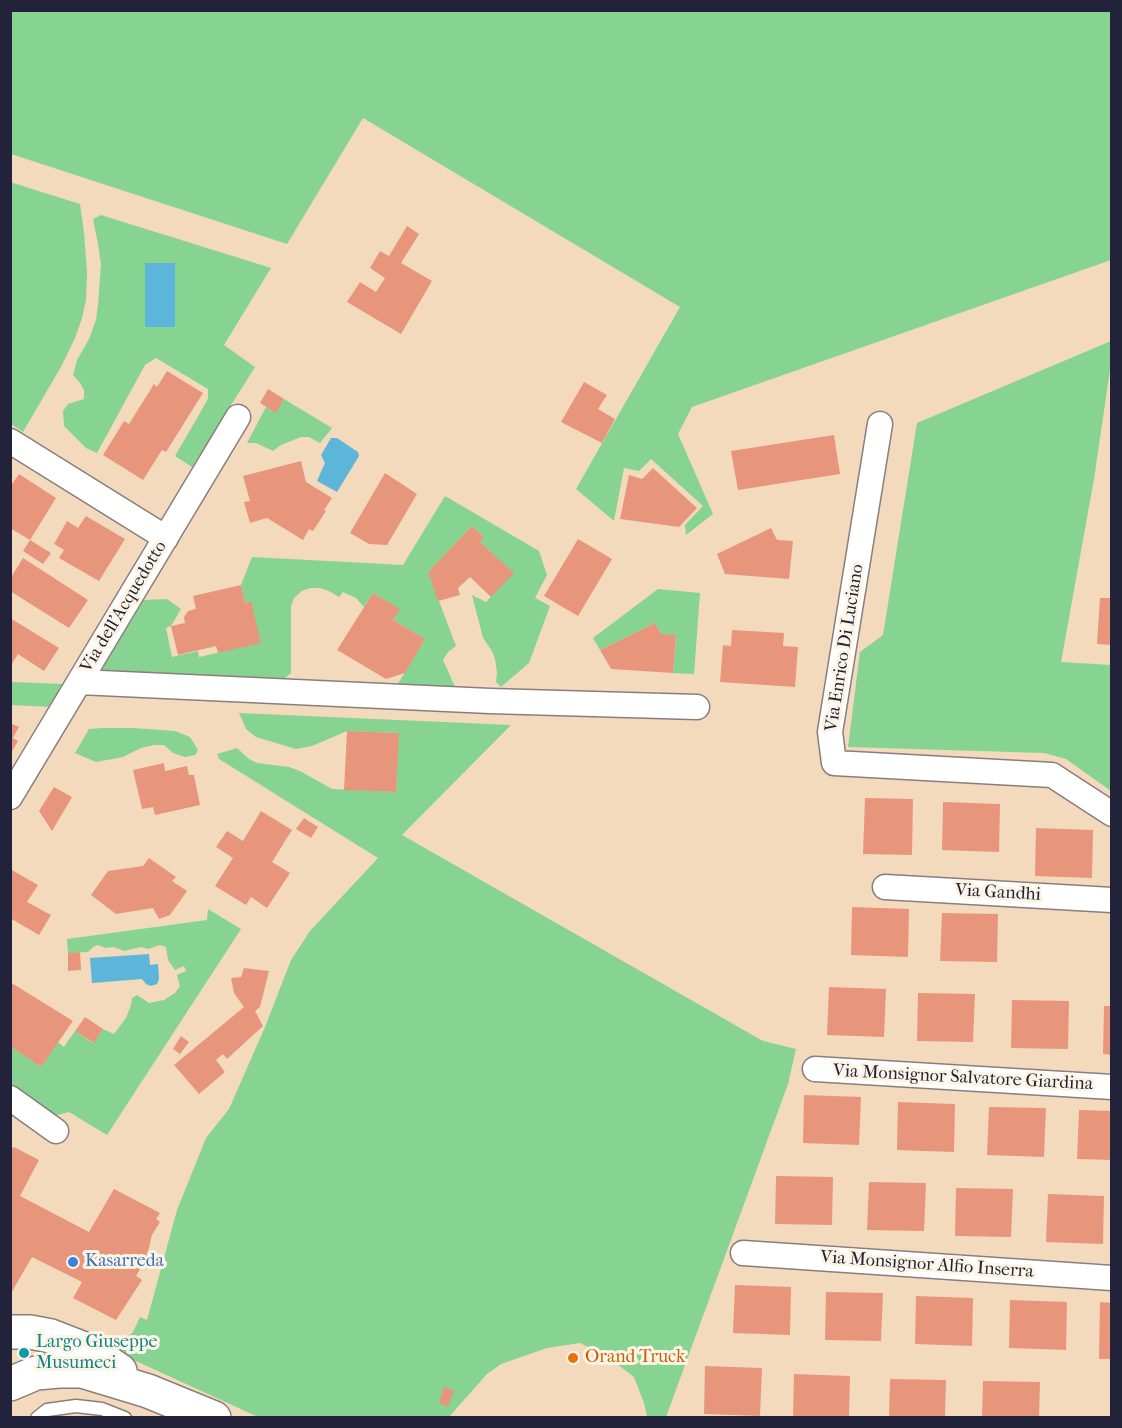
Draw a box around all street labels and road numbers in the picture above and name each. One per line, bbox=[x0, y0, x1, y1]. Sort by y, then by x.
street label: Via dell'Acquedotto bbox=[76, 537, 172, 677]
street label: Via Enrico Di Luciano bbox=[821, 563, 869, 733]
street label: Via Gandhi bbox=[955, 880, 1041, 906]
street label: Via Monsignor Salvatore Giardina bbox=[832, 1060, 1094, 1096]
street label: Via Monsignor Alfio Inserra bbox=[820, 1247, 1034, 1283]

